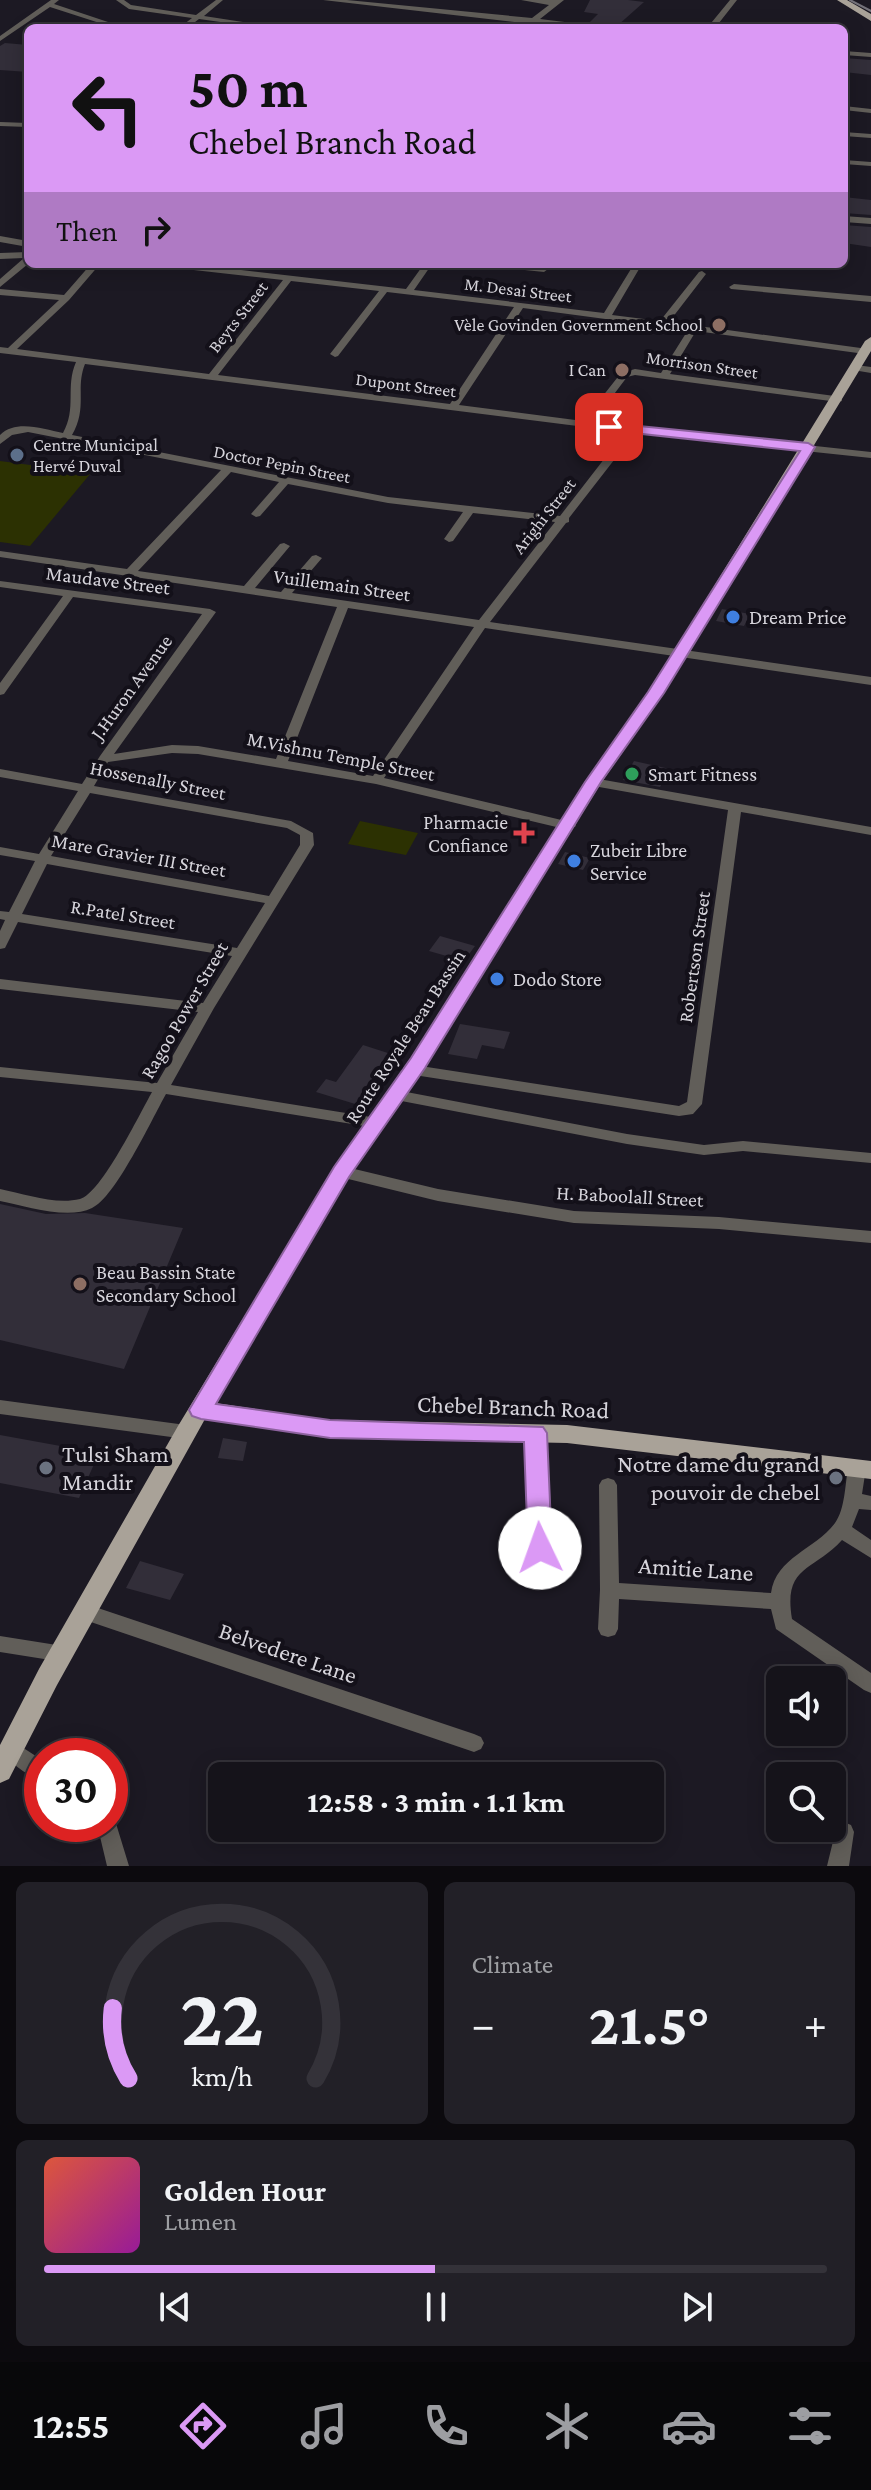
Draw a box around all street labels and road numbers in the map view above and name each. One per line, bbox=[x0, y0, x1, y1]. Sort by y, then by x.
street label: M. Desai Street bbox=[463, 273, 574, 307]
street label: Beyts Street bbox=[204, 277, 273, 356]
street label: Morrison Street bbox=[645, 347, 760, 383]
street label: Dupont Street bbox=[355, 369, 458, 401]
street label: Doctor Pepin Street bbox=[212, 441, 353, 487]
street label: Arighi Street bbox=[508, 474, 580, 558]
street label: Maudave Street bbox=[45, 561, 172, 599]
street label: Vuillemain Street bbox=[272, 564, 412, 606]
street label: J.Huron Avenue bbox=[84, 630, 177, 746]
street label: M.Vishnu Temple Street bbox=[245, 727, 437, 786]
street label: Hossenally Street bbox=[88, 756, 228, 805]
street label: Mare Gravier III Street bbox=[50, 829, 228, 881]
street label: Robertson Street bbox=[674, 890, 714, 1024]
street label: R.Patel Street bbox=[69, 895, 177, 933]
street label: Ragoo Power Street bbox=[136, 938, 233, 1083]
street label: Route Royale Beau Bassin bbox=[341, 945, 470, 1127]
street label: H. Baboolall Street bbox=[556, 1181, 705, 1211]
street label: Chebel Branch Road bbox=[416, 1390, 610, 1423]
street label: Amitie Lane bbox=[638, 1551, 754, 1586]
street label: Belvedere Lane bbox=[216, 1616, 361, 1689]

